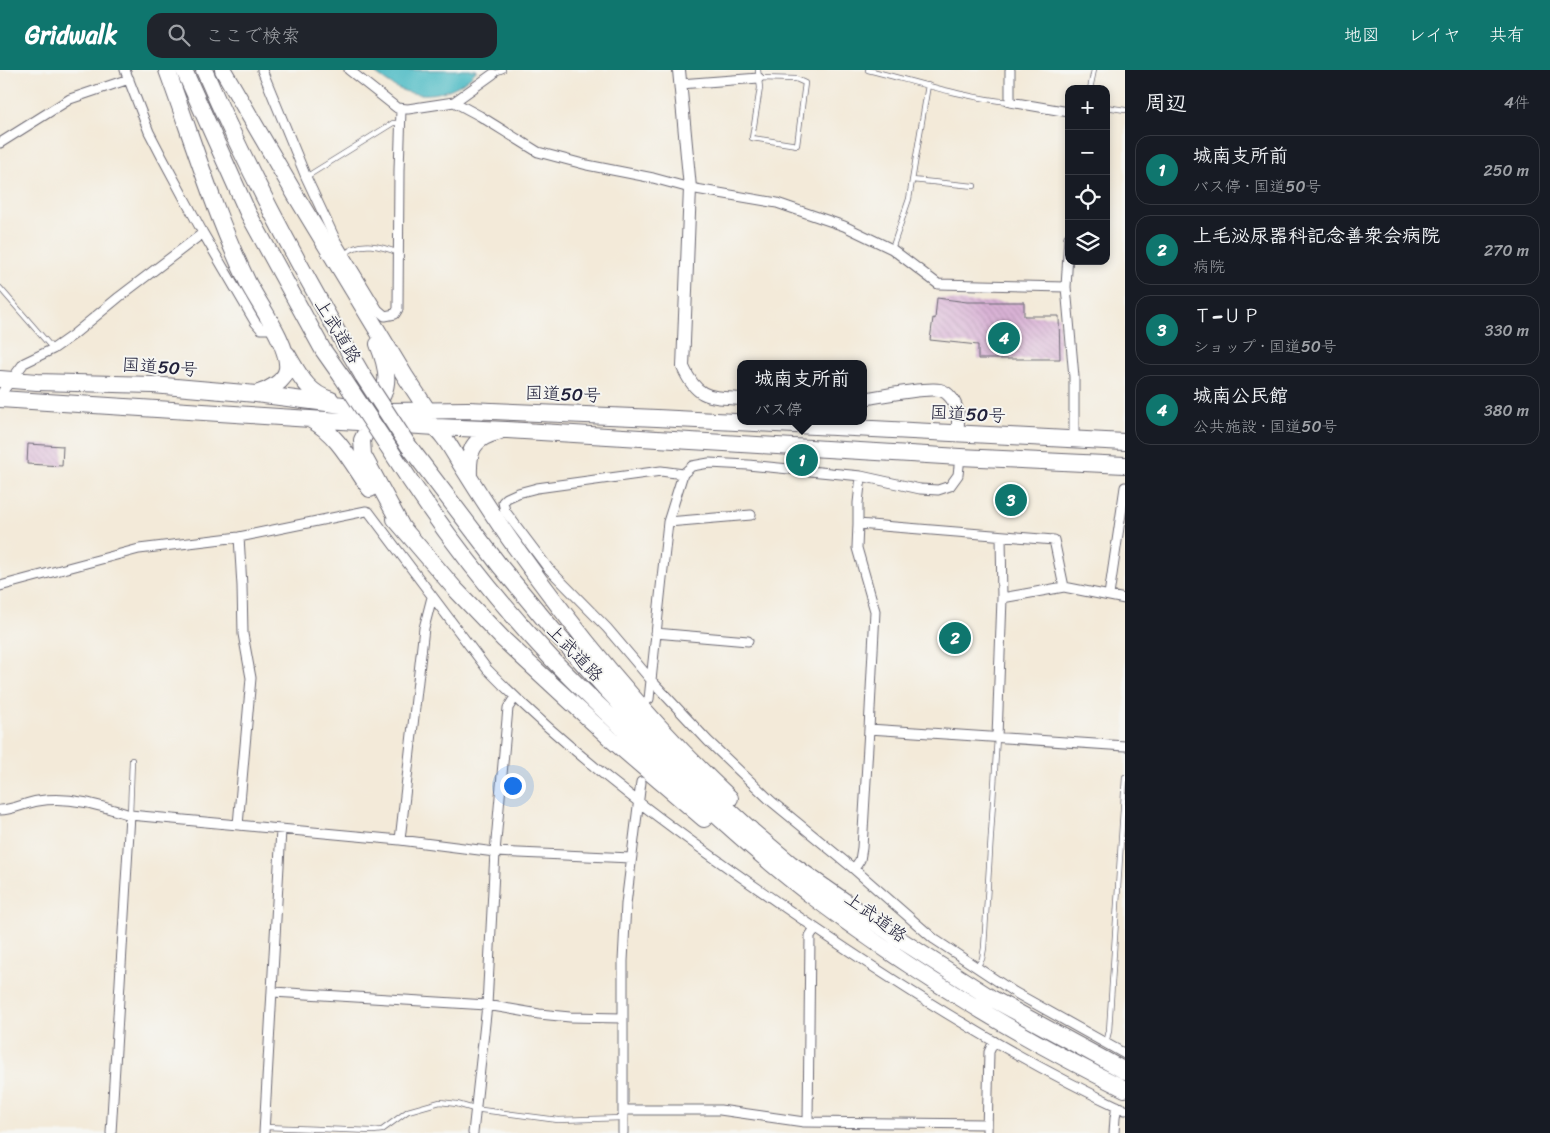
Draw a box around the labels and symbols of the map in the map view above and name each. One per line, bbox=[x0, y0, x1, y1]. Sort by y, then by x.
street label: 上武道路 bbox=[306, 292, 370, 370]
pin: 4 bbox=[988, 319, 1020, 357]
street label: 国道50号 bbox=[121, 348, 199, 386]
street label: 国道50号 bbox=[524, 377, 602, 411]
street label: 国道50号 bbox=[929, 396, 1007, 432]
pin: 1 bbox=[786, 441, 818, 479]
pin: 3 bbox=[995, 481, 1027, 519]
street label: 上武道路 bbox=[538, 616, 612, 690]
pin: 2 bbox=[939, 619, 971, 657]
your location bbox=[500, 773, 526, 799]
street label: 上武道路 bbox=[837, 883, 915, 951]

